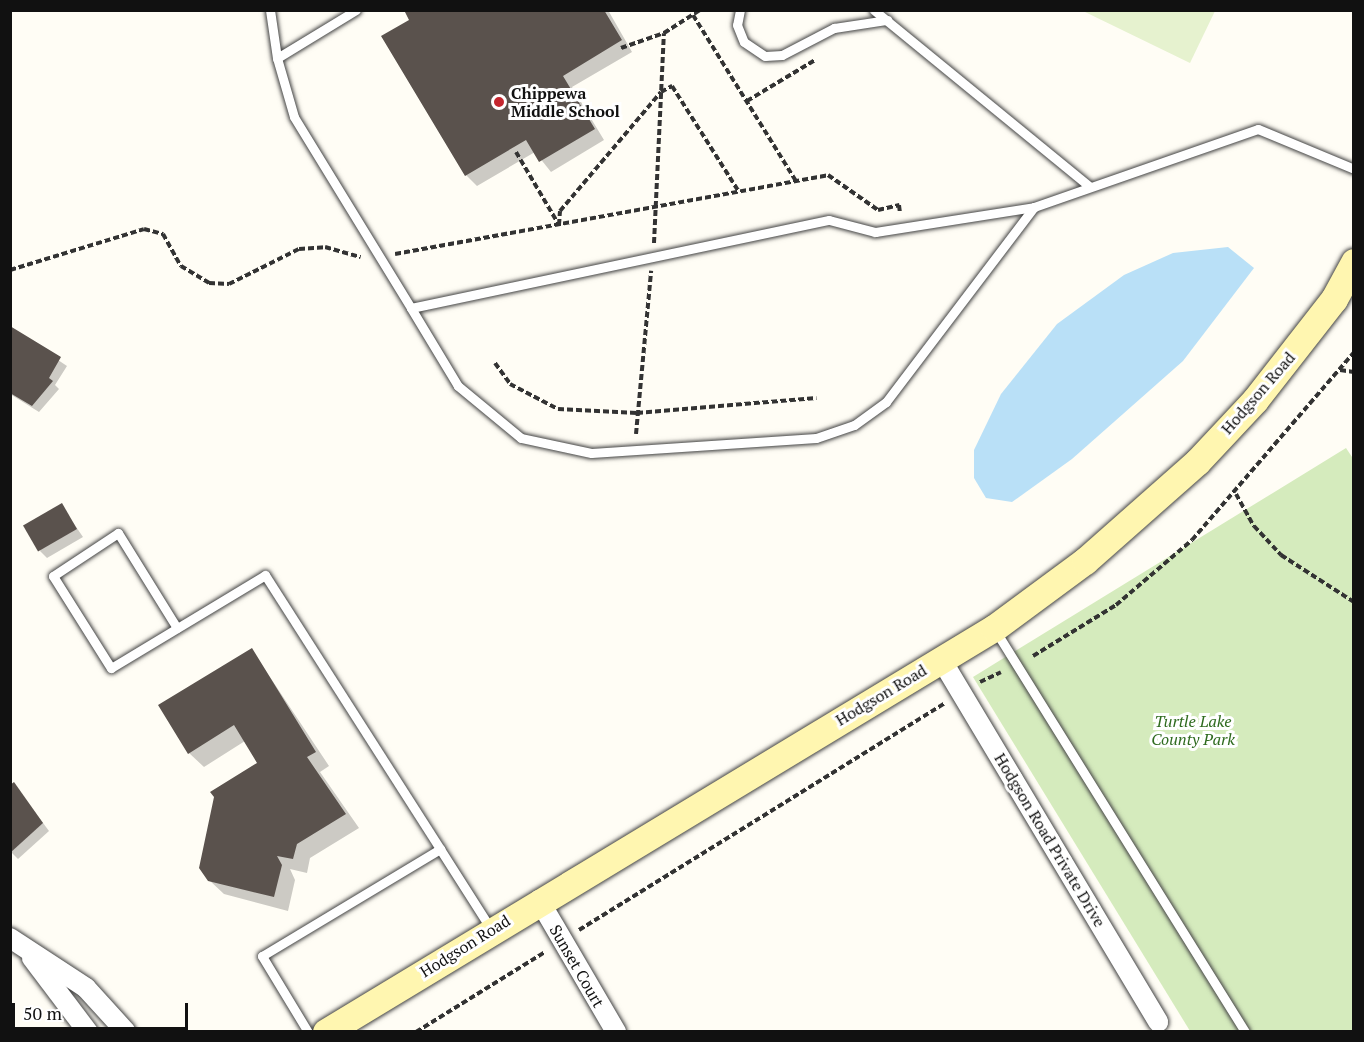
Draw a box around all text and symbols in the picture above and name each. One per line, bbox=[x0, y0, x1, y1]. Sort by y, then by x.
place label: Chippewa Middle School bbox=[511, 83, 620, 121]
marker: Chippewa Middle School bbox=[492, 95, 506, 109]
street label: Hodgson Road bbox=[1217, 348, 1299, 438]
street label: Hodgson Road bbox=[832, 660, 930, 730]
park label: Turtle Lake County Park bbox=[1151, 711, 1235, 749]
street label: Hodgson Road Private Drive bbox=[990, 750, 1110, 930]
street label: Hodgson Road bbox=[416, 911, 514, 981]
street label: Sunset Court bbox=[546, 921, 608, 1011]
scale bar bbox=[15, 991, 190, 1029]
text: 50 m bbox=[23, 1001, 62, 1025]

